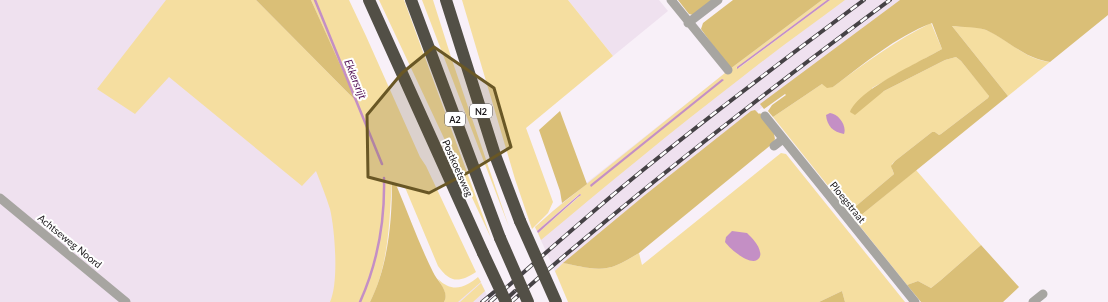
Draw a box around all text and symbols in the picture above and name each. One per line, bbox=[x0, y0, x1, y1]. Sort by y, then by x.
water label: Ekkersrijt bbox=[342, 57, 370, 101]
road number: N2 bbox=[470, 104, 492, 118]
road number: A2 bbox=[445, 112, 465, 126]
street label: Postkoetsweg bbox=[440, 138, 476, 198]
street label: Ploegstraat bbox=[828, 179, 868, 225]
street label: Achtseweg Noord bbox=[36, 212, 104, 270]

